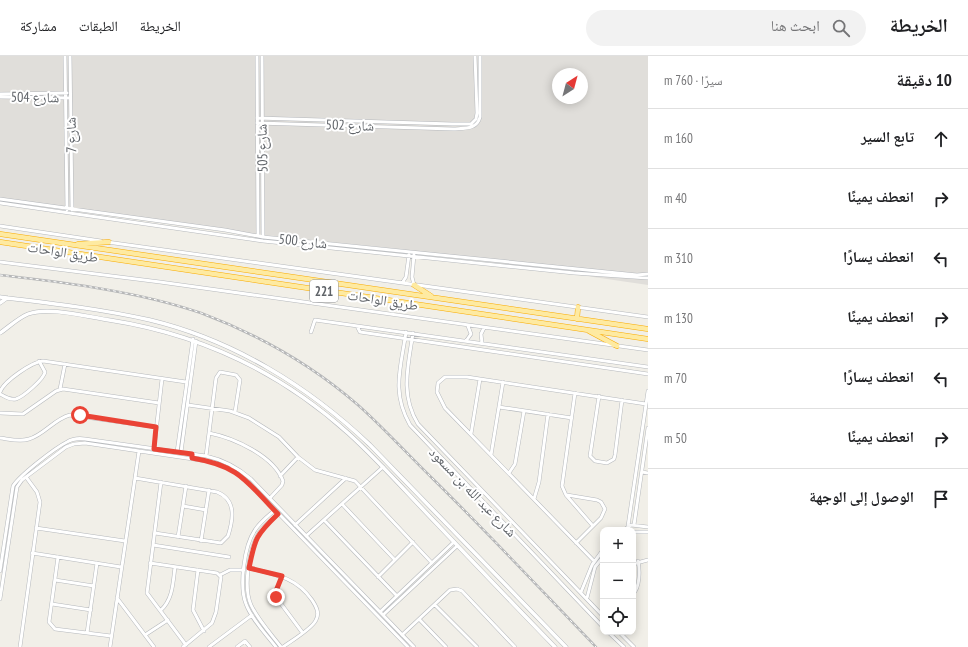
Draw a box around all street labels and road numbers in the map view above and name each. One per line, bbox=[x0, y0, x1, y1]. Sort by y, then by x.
street label: شارع 504 bbox=[11, 88, 59, 107]
street label: شارع 502 bbox=[325, 115, 375, 136]
street label: شارع 7 bbox=[62, 117, 81, 153]
street label: شارع 505 bbox=[253, 124, 272, 172]
street label: شارع 500 bbox=[278, 230, 328, 253]
street label: طريق الواحات bbox=[26, 238, 100, 267]
road number: 221 bbox=[310, 280, 338, 302]
street label: طريق الواحات bbox=[346, 286, 420, 315]
street label: شارع عبد الله بن مسعود bbox=[425, 443, 521, 541]

